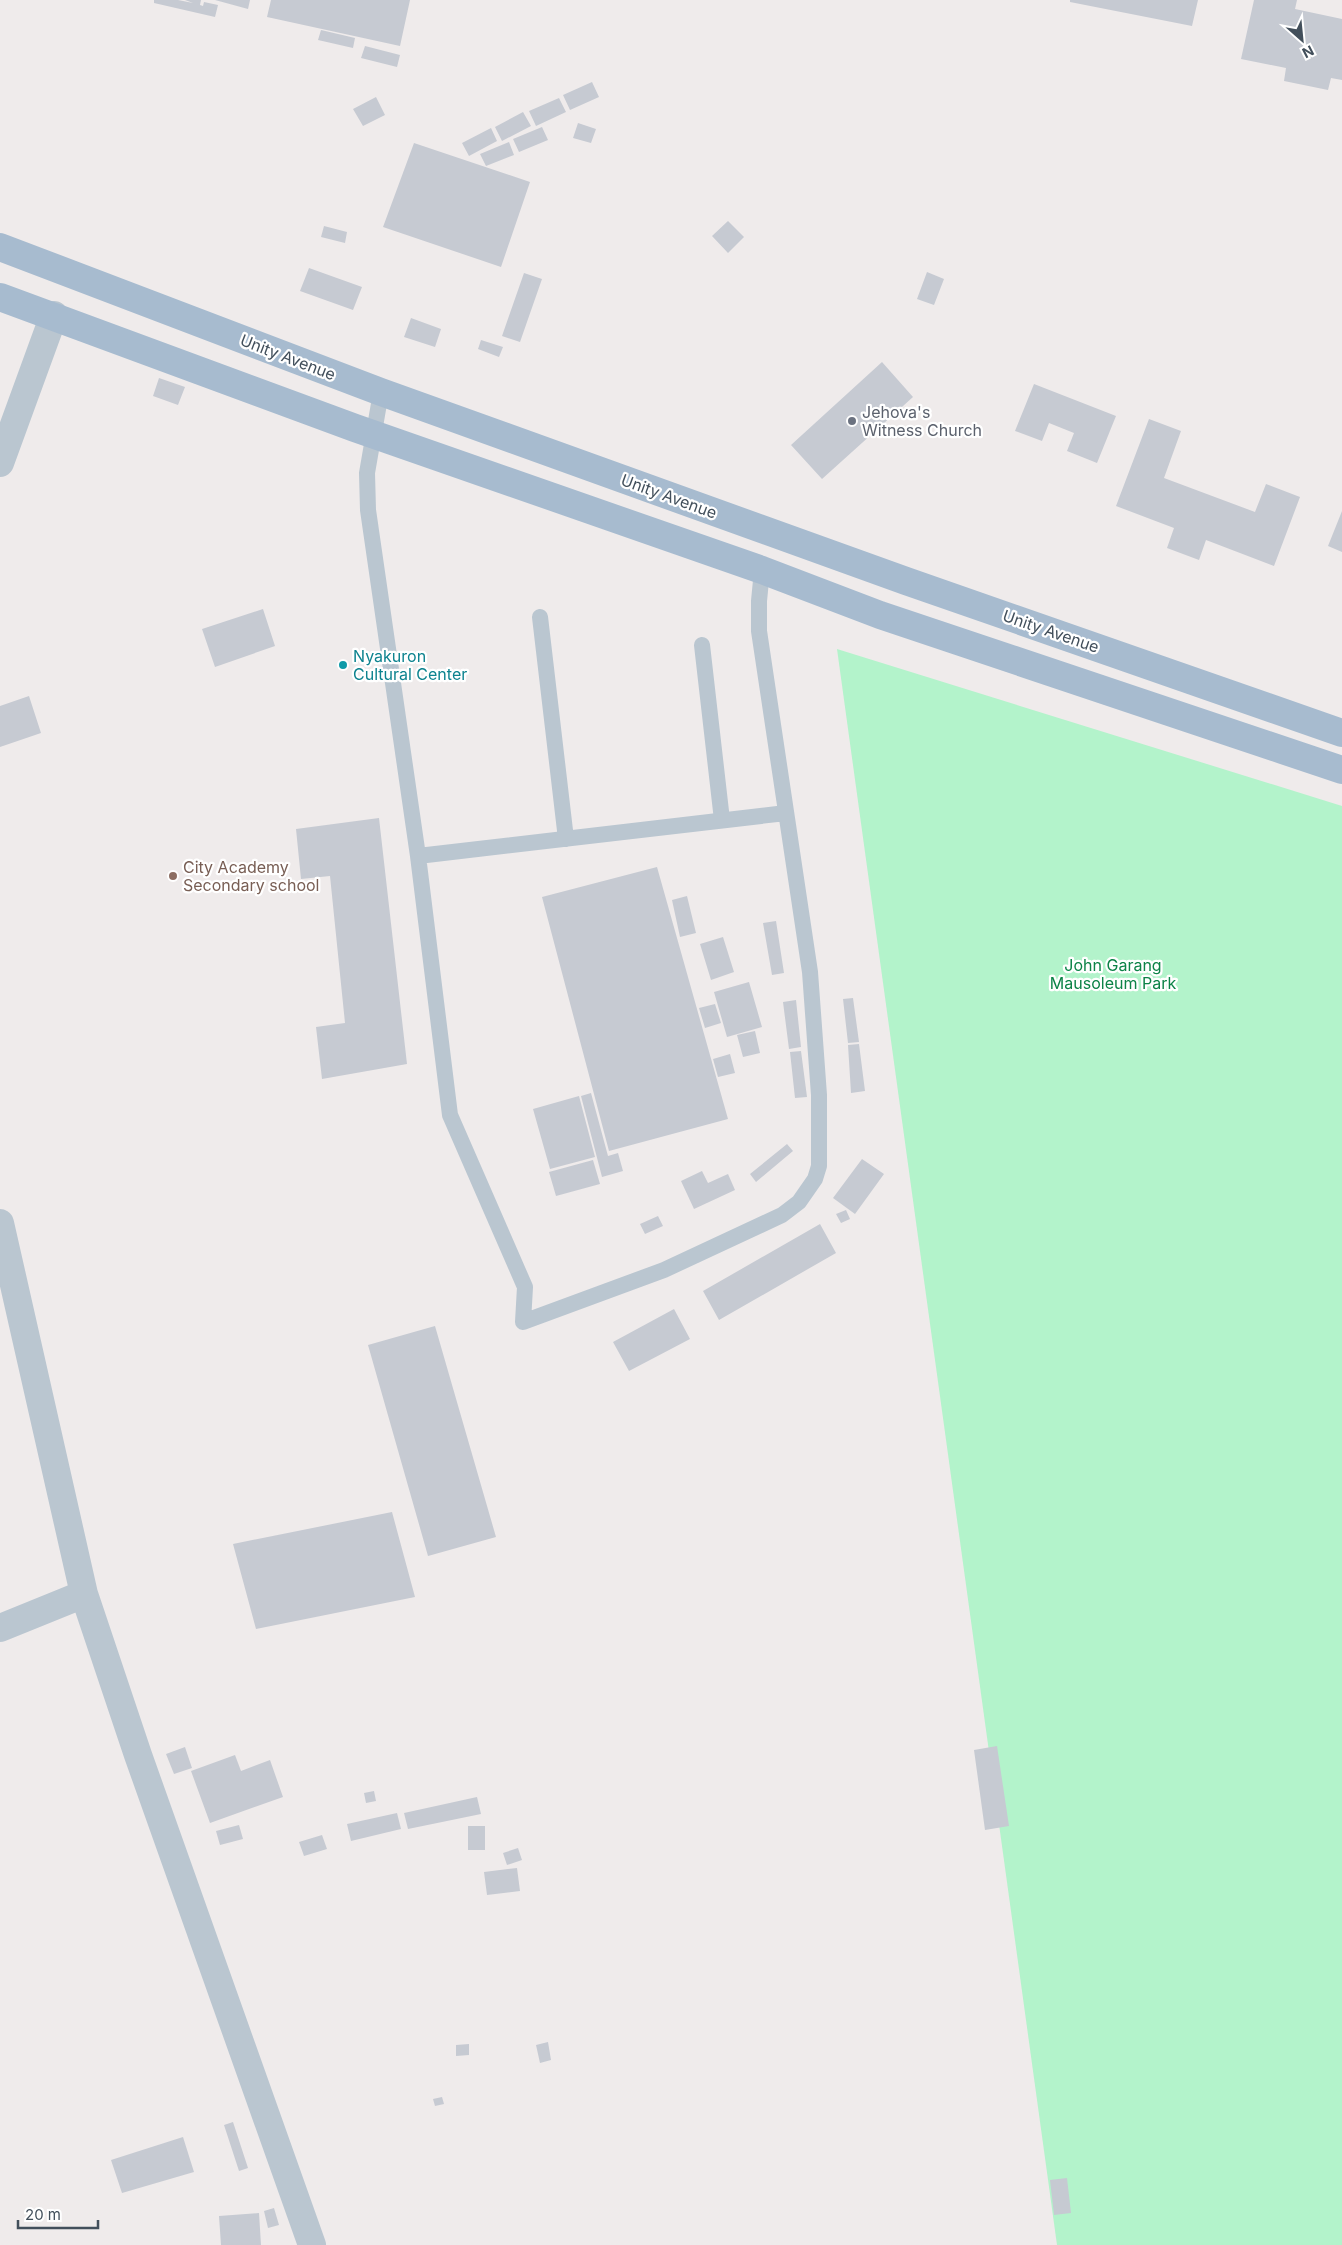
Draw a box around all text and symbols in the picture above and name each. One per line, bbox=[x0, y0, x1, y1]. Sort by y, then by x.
north arrow bbox=[1277, 15, 1327, 65]
text: N bbox=[1300, 42, 1317, 62]
street label: Unity Avenue bbox=[238, 330, 338, 384]
place label: Jehova's Witness Church bbox=[862, 402, 982, 440]
marker: Jehova's Witness Church bbox=[846, 415, 858, 427]
street label: Unity Avenue bbox=[618, 469, 720, 523]
street label: Unity Avenue bbox=[1000, 605, 1102, 657]
place label: Nyakuron Cultural Center bbox=[353, 646, 467, 684]
marker: Nyakuron Cultural Center bbox=[337, 659, 349, 671]
place label: City Academy Secondary school bbox=[183, 857, 319, 895]
marker: City Academy Secondary school bbox=[167, 870, 179, 882]
park label: John Garang Mausoleum Park bbox=[1050, 955, 1176, 993]
scale bar bbox=[18, 2198, 98, 2230]
text: 20 m bbox=[25, 2205, 61, 2224]

